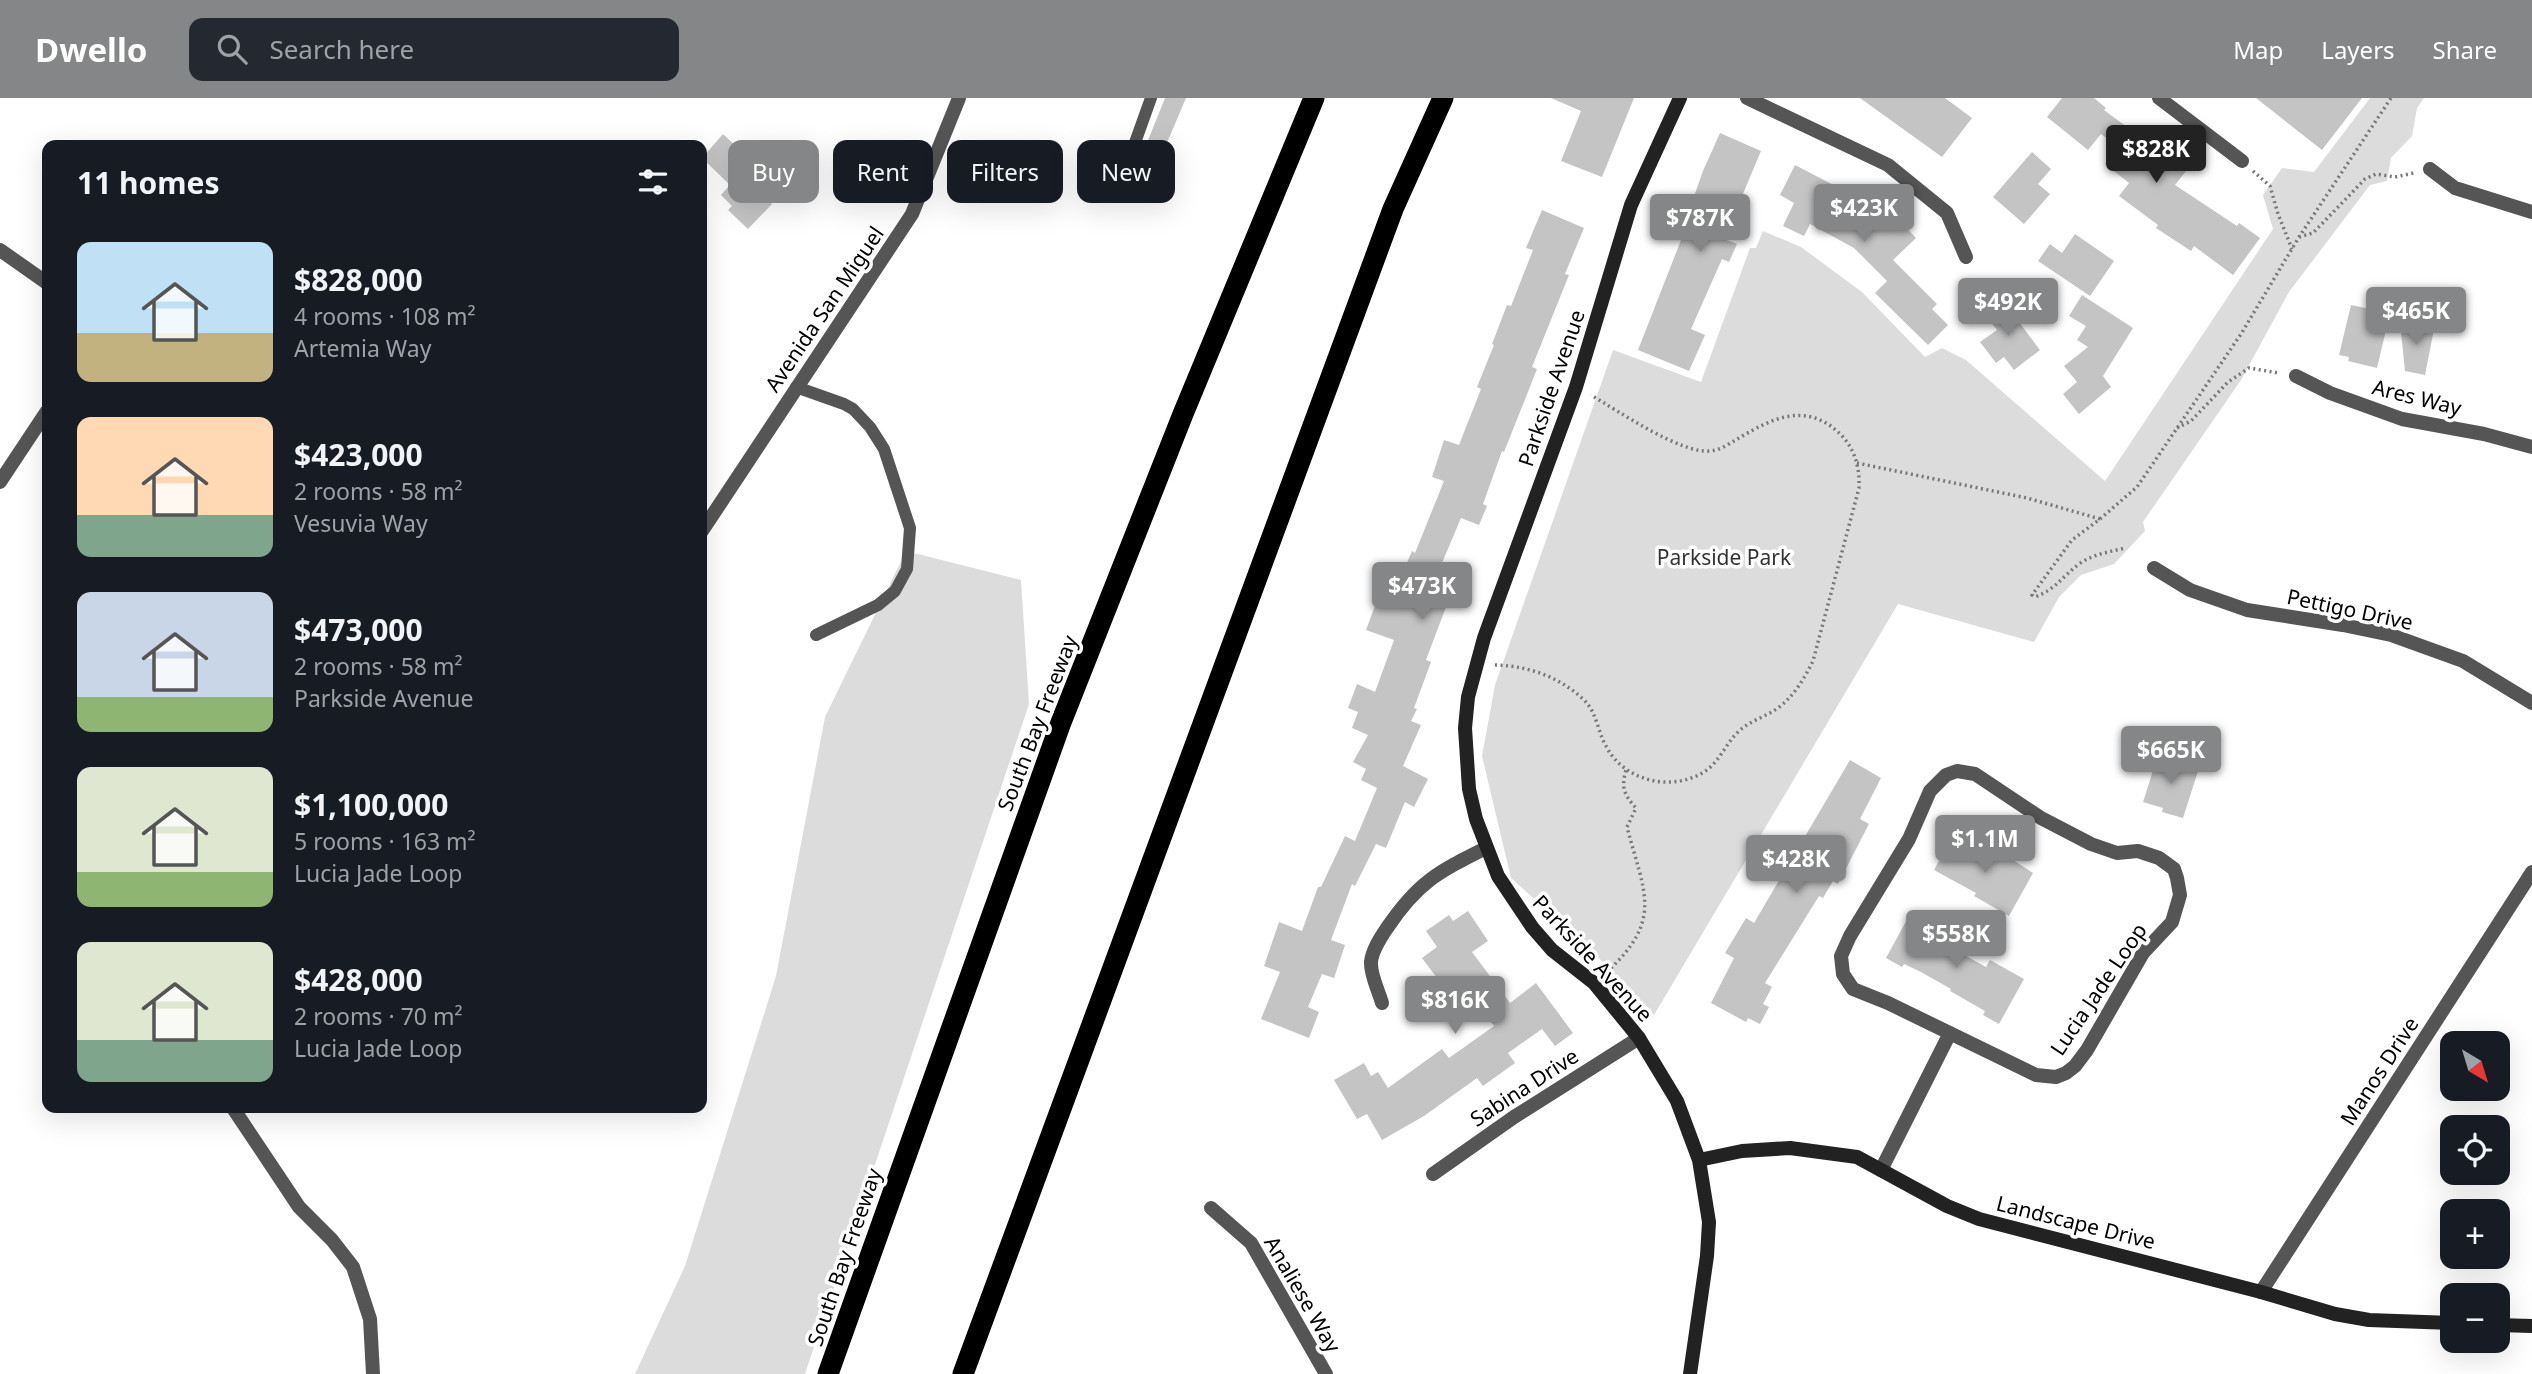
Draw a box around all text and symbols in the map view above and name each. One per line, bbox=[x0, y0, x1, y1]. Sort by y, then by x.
search box bbox=[189, 18, 679, 81]
text: Dwello bbox=[35, 27, 147, 72]
icon: search bbox=[213, 30, 251, 68]
text: Search here bbox=[269, 31, 414, 67]
text: Map bbox=[2233, 33, 2283, 66]
text: Layers bbox=[2321, 33, 2395, 66]
text: Share bbox=[2433, 33, 2497, 66]
pin: $828K bbox=[2107, 126, 2205, 185]
text: $828K bbox=[2122, 132, 2190, 164]
chip: Buy bbox=[728, 140, 819, 203]
chip: Rent bbox=[833, 140, 933, 203]
chip: Filters bbox=[947, 140, 1063, 203]
chip: New bbox=[1077, 140, 1175, 203]
text: 11 homes bbox=[77, 162, 220, 203]
icon: filters bbox=[634, 163, 672, 201]
pin: $423K bbox=[1815, 184, 1913, 244]
text: $423K bbox=[1830, 191, 1898, 223]
pin: $787K bbox=[1651, 194, 1749, 254]
text: $787K bbox=[1666, 201, 1734, 233]
street label: Avenida San Miguel bbox=[758, 221, 890, 397]
text: $828,000 bbox=[294, 259, 423, 300]
icon: home bbox=[133, 270, 217, 354]
pin: $492K bbox=[1959, 278, 2057, 338]
text: $492K bbox=[1974, 285, 2042, 317]
pin: $465K bbox=[2367, 288, 2465, 347]
text: $465K bbox=[2382, 294, 2450, 326]
text: 4 rooms · 108 m² bbox=[294, 300, 476, 332]
street label: Parkside Avenue bbox=[1511, 306, 1591, 470]
text: Artemia Way bbox=[294, 332, 431, 364]
street label: Ares Way bbox=[2370, 372, 2465, 422]
text: $423,000 bbox=[294, 434, 423, 475]
icon: home bbox=[133, 445, 217, 529]
text: 2 rooms · 58 m² bbox=[294, 475, 463, 507]
text: Vesuvia Way bbox=[294, 507, 428, 539]
park label: Parkside Park bbox=[1657, 543, 1792, 571]
pin: $473K bbox=[1373, 562, 1471, 622]
text: $473K bbox=[1388, 569, 1456, 601]
street label: Pettigo Drive bbox=[2284, 582, 2416, 636]
text: $473,000 bbox=[294, 609, 423, 650]
icon: home bbox=[133, 620, 217, 704]
street label: South Bay Freeway bbox=[991, 631, 1084, 815]
text: 2 rooms · 58 m² bbox=[294, 650, 463, 682]
text: Parkside Avenue bbox=[294, 682, 473, 714]
pin: $665K bbox=[2122, 726, 2220, 786]
text: $665K bbox=[2137, 733, 2205, 765]
text: $1,100,000 bbox=[294, 784, 448, 825]
icon: home bbox=[133, 795, 217, 879]
pin: $1.1M bbox=[1936, 816, 2034, 875]
text: $1.1M bbox=[1951, 822, 2019, 854]
text: 5 rooms · 163 m² bbox=[294, 825, 476, 857]
pin: $428K bbox=[1747, 836, 1845, 895]
text: $428K bbox=[1762, 842, 1830, 874]
text: Lucia Jade Loop bbox=[294, 857, 462, 889]
street label: Parkside Avenue bbox=[1527, 889, 1659, 1027]
pin: $558K bbox=[1907, 910, 2005, 970]
text: $558K bbox=[1922, 917, 1990, 949]
street label: Lucia Jade Loop bbox=[2043, 917, 2153, 1061]
text: $428,000 bbox=[294, 959, 423, 1000]
icon: home bbox=[133, 970, 217, 1054]
pin: $816K bbox=[1406, 976, 1504, 1036]
text: $816K bbox=[1421, 983, 1489, 1015]
text: 2 rooms · 70 m² bbox=[294, 1000, 463, 1032]
street label: Manos Drive bbox=[2333, 1011, 2425, 1131]
north arrow bbox=[2440, 1031, 2510, 1101]
map controls bbox=[2440, 1031, 2510, 1353]
text: Lucia Jade Loop bbox=[294, 1032, 462, 1064]
street label: Sabina Drive bbox=[1464, 1042, 1584, 1132]
button: locate bbox=[2440, 1115, 2510, 1185]
street label: South Bay Freeway bbox=[800, 1164, 888, 1350]
street label: Landscape Drive bbox=[1994, 1189, 2158, 1255]
button: + bbox=[2440, 1199, 2510, 1269]
street label: Analiese Way bbox=[1258, 1231, 1348, 1357]
button: − bbox=[2440, 1283, 2510, 1353]

